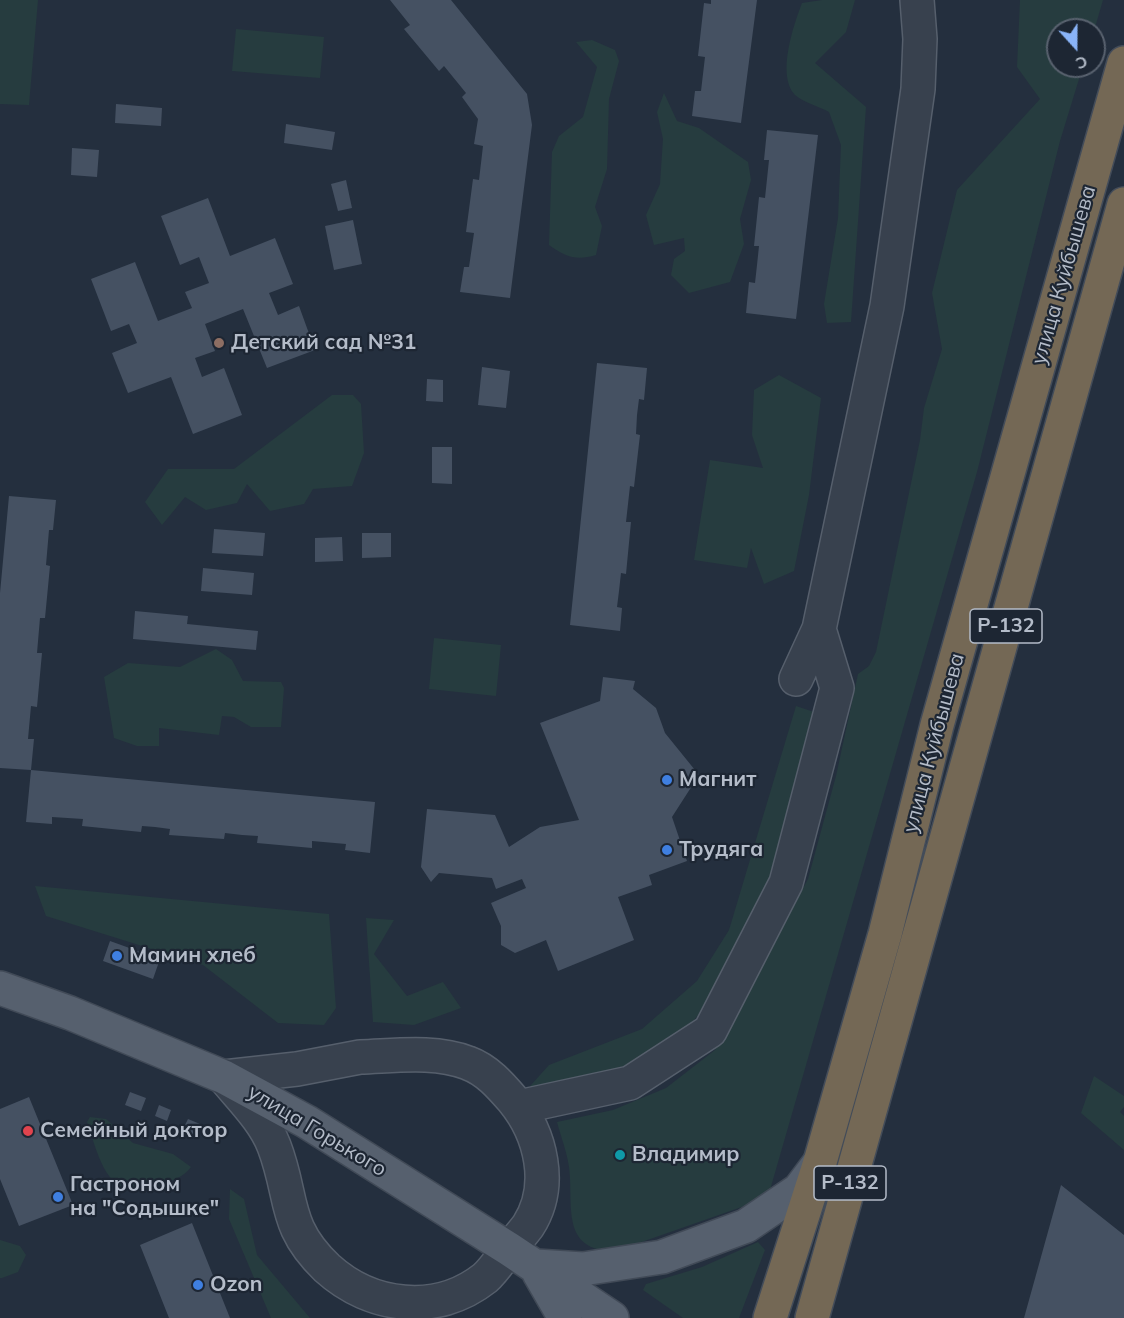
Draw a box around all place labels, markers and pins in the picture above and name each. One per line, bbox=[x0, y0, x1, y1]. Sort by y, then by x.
place label: Детский сад №31 bbox=[231, 330, 416, 356]
marker: Детский сад №31 bbox=[212, 336, 226, 350]
place label: Магнит bbox=[679, 767, 756, 793]
marker: Магнит bbox=[660, 773, 674, 787]
place label: Трудяга bbox=[679, 837, 763, 863]
marker: Трудяга bbox=[660, 843, 674, 857]
place label: Мамин хлеб bbox=[129, 943, 256, 969]
marker: Мамин хлеб bbox=[110, 949, 124, 963]
place label: Семейный доктор bbox=[40, 1118, 228, 1144]
marker: Семейный доктор bbox=[21, 1124, 35, 1138]
place label: Владимир bbox=[632, 1142, 740, 1168]
marker: Владимир bbox=[613, 1148, 627, 1162]
place label: Гастроном на "Содышке" bbox=[70, 1172, 219, 1222]
marker: Гастроном на "Содышке" bbox=[51, 1190, 65, 1204]
place label: Ozon bbox=[210, 1272, 262, 1298]
marker: Ozon bbox=[191, 1278, 205, 1292]

